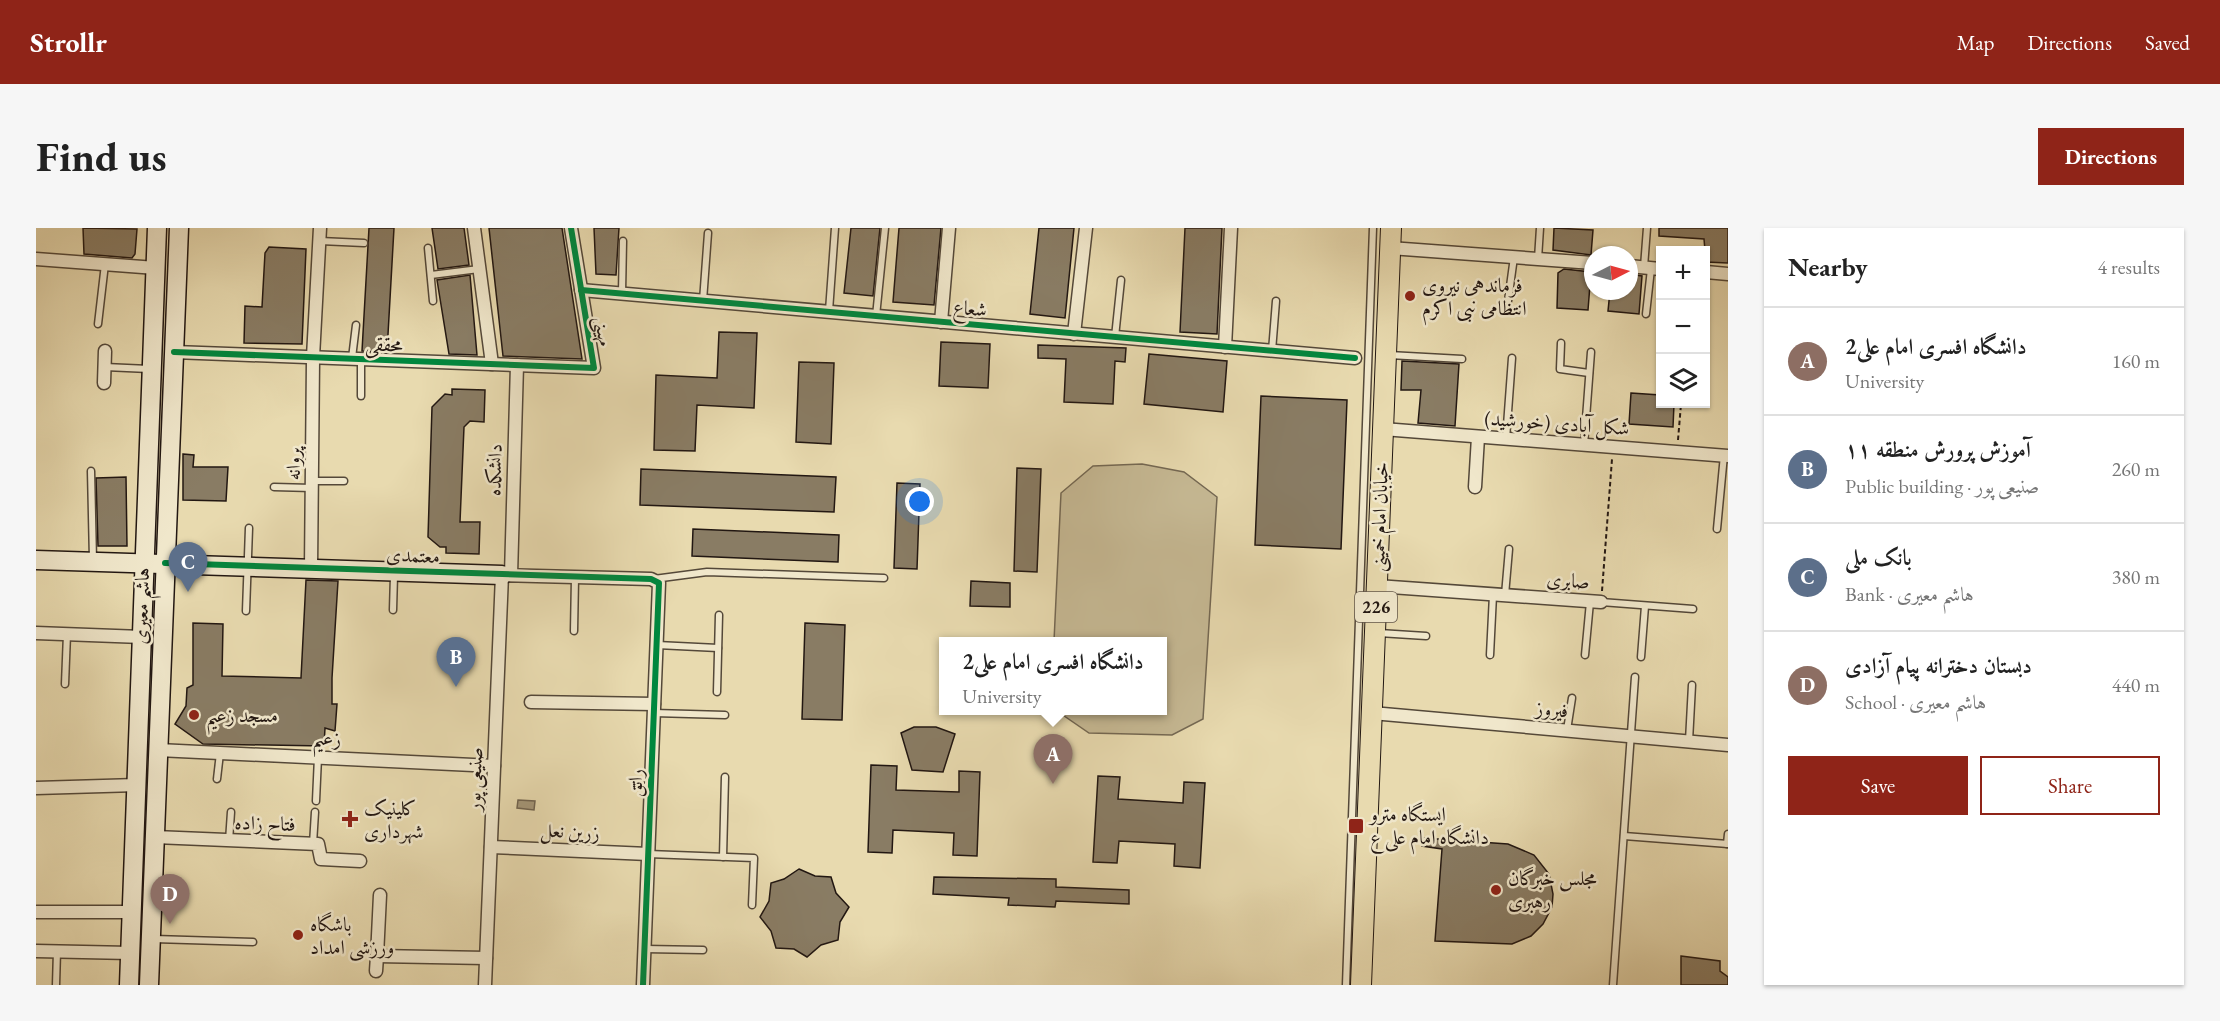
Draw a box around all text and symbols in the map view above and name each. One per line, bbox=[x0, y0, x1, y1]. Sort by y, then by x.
text: Strollr bbox=[30, 24, 107, 60]
text: Map bbox=[1957, 29, 1994, 56]
text: Directions bbox=[2027, 29, 2112, 56]
text: Saved bbox=[2145, 29, 2190, 56]
button: Directions bbox=[2038, 128, 2184, 185]
text: Find us bbox=[36, 129, 167, 184]
north arrow bbox=[1584, 246, 1638, 300]
map controls bbox=[1656, 246, 1710, 408]
button: + bbox=[1656, 246, 1710, 300]
text: Nearby bbox=[1788, 250, 1868, 284]
text: 4 results bbox=[2097, 254, 2160, 280]
place label: فرماندهی نیروی انتظامی نبی اکرم bbox=[1422, 272, 1527, 326]
marker: فرماندهی نیروی انتظامی نبی اکرم bbox=[1403, 289, 1417, 303]
street label: شعاع bbox=[951, 294, 988, 327]
button: − bbox=[1656, 300, 1710, 354]
street label: مهینی bbox=[587, 314, 619, 349]
street label: محققی bbox=[365, 330, 403, 360]
text: دانشگاه افسری امام علی2 bbox=[1845, 332, 2027, 361]
text: A bbox=[1800, 348, 1815, 374]
text: 160 m bbox=[2112, 348, 2160, 374]
button: layers bbox=[1656, 354, 1710, 408]
text: University bbox=[1845, 368, 1924, 394]
street label: شکل آبادی (خورشید) bbox=[1484, 405, 1630, 442]
text: آموزش پرورش منطقه ۱۱ bbox=[1845, 435, 2031, 464]
street label: دانشکده bbox=[480, 443, 508, 497]
street label: پروانه bbox=[280, 445, 307, 481]
text: B bbox=[1801, 456, 1814, 482]
text: 260 m bbox=[2112, 456, 2160, 482]
street label: خیابان امام خمینی bbox=[1364, 461, 1399, 573]
text: Public building · صنیعی پور bbox=[1845, 473, 2039, 499]
your location bbox=[905, 487, 934, 516]
street label: معتمدی bbox=[386, 541, 440, 569]
pin: C bbox=[168, 542, 208, 592]
text: بانک ملی bbox=[1845, 543, 1912, 572]
text: C bbox=[1800, 564, 1815, 590]
text: 380 m bbox=[2112, 564, 2160, 590]
street label: صابری bbox=[1545, 566, 1591, 594]
street label: هاشم معیری bbox=[127, 567, 162, 645]
text: Bank · هاشم معیری bbox=[1845, 581, 1974, 607]
road number: 226 bbox=[1355, 592, 1397, 622]
popup bbox=[939, 637, 1167, 715]
pin: B bbox=[436, 638, 476, 687]
text: دانشگاه افسری امام علی2 bbox=[962, 647, 1144, 676]
text: دبستان دخترانه پیام آزادی bbox=[1845, 651, 2032, 680]
text: D bbox=[1800, 672, 1815, 698]
text: 440 m bbox=[2112, 672, 2160, 698]
text: University bbox=[962, 683, 1042, 709]
text: School · هاشم معیری bbox=[1845, 689, 1986, 715]
street label: فیروز bbox=[1532, 694, 1570, 723]
place label: مسجد زعیم bbox=[206, 702, 278, 735]
marker: مسجد زعیم bbox=[187, 708, 201, 722]
street label: زعیم bbox=[312, 724, 342, 759]
pin: A bbox=[1034, 734, 1072, 784]
street label: صنیعی پور bbox=[460, 747, 490, 814]
button: Save bbox=[1788, 756, 1968, 815]
button: Share bbox=[1980, 756, 2160, 815]
street label: راتق bbox=[622, 768, 648, 798]
place label: کلینیک شهرداری bbox=[364, 795, 424, 844]
place label: ایستگاه مترو دانشگاه امام علی ع bbox=[1368, 801, 1489, 855]
street label: فتاح زاده bbox=[234, 809, 296, 842]
marker: کلینیک شهرداری bbox=[341, 810, 359, 828]
street label: زرین نعل bbox=[539, 816, 601, 848]
marker: ایستگاه مترو دانشگاه امام علی ع bbox=[1347, 817, 1365, 835]
place label: مجلس خبرگان رهبری bbox=[1508, 865, 1597, 914]
pin: D bbox=[150, 874, 190, 924]
marker: مجلس خبرگان رهبری bbox=[1489, 883, 1503, 897]
place label: باشگاه ورزشی امداد bbox=[310, 911, 394, 962]
marker: باشگاه ورزشی امداد bbox=[291, 928, 305, 942]

